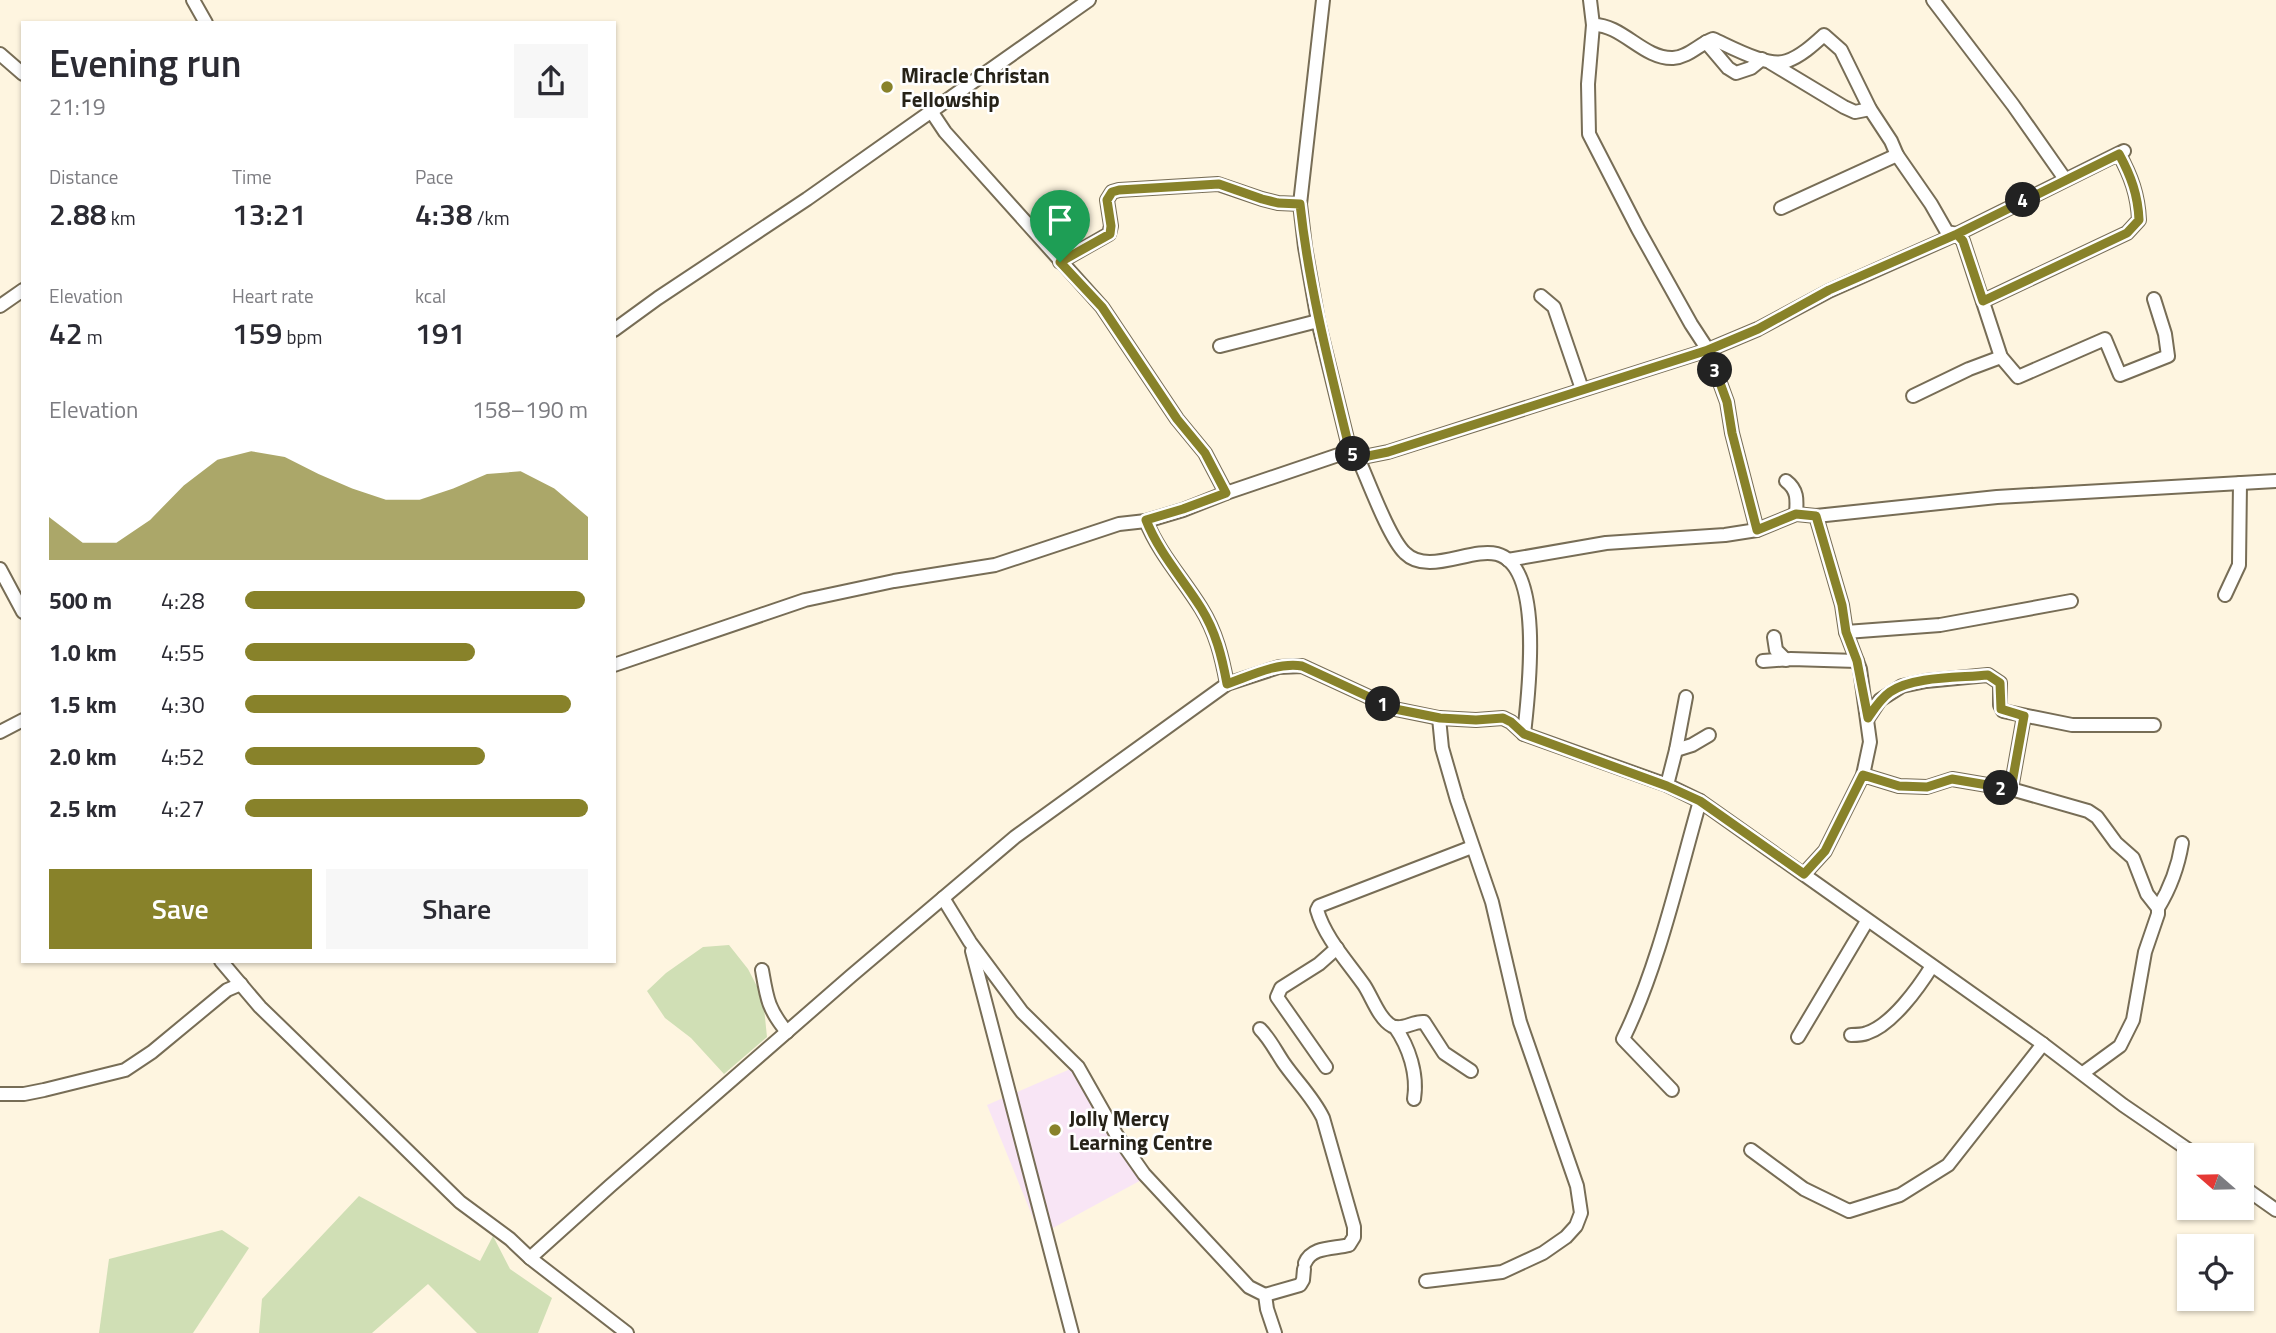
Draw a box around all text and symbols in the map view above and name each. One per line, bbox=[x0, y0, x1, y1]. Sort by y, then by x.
text: Evening run bbox=[49, 34, 242, 92]
button: share bbox=[514, 44, 588, 118]
place label: Miracle Christan Fellowship bbox=[901, 59, 1050, 115]
marker: Miracle Christan Fellowship bbox=[879, 79, 895, 95]
text: 21:19 bbox=[49, 89, 106, 124]
text: Distance bbox=[49, 162, 118, 191]
text: Time bbox=[232, 162, 272, 191]
text: Pace bbox=[415, 162, 453, 191]
pin: 4 bbox=[2006, 182, 2040, 218]
text: 4 bbox=[2017, 185, 2028, 214]
pin bbox=[1030, 190, 1090, 262]
text: 2.88 bbox=[49, 191, 107, 237]
text: 13:21 bbox=[232, 191, 306, 237]
text: 4:38 bbox=[415, 191, 473, 237]
icon: arrive bbox=[1041, 201, 1079, 239]
text: km bbox=[107, 203, 136, 232]
text: /km bbox=[473, 203, 510, 232]
text: Elevation bbox=[49, 281, 123, 310]
text: Heart rate bbox=[232, 281, 314, 310]
text: kcal bbox=[415, 281, 446, 310]
text: 42 bbox=[49, 310, 83, 356]
text: 159 bbox=[232, 310, 282, 356]
text: 191 bbox=[415, 310, 465, 356]
text: m bbox=[83, 322, 103, 351]
text: bpm bbox=[282, 322, 322, 351]
pin: 3 bbox=[1698, 352, 1732, 388]
text: 3 bbox=[1709, 355, 1720, 384]
text: Elevation bbox=[49, 392, 138, 427]
text: 158–190 m bbox=[472, 392, 588, 427]
pin: 5 bbox=[1336, 436, 1370, 472]
text: 5 bbox=[1347, 439, 1358, 468]
text: 500 m bbox=[49, 583, 112, 618]
text: 4:28 bbox=[161, 583, 205, 618]
text: 1.0 km bbox=[49, 635, 117, 670]
text: 4:55 bbox=[161, 635, 205, 670]
pin: 1 bbox=[1366, 686, 1400, 722]
text: 1.5 km bbox=[49, 687, 117, 722]
text: 4:30 bbox=[161, 687, 205, 722]
text: 1 bbox=[1377, 689, 1388, 718]
text: 2.0 km bbox=[49, 739, 117, 774]
text: 4:52 bbox=[161, 739, 205, 774]
pin: 2 bbox=[1983, 770, 2018, 806]
text: 2 bbox=[1995, 773, 2006, 802]
text: 2.5 km bbox=[49, 791, 117, 826]
text: 4:27 bbox=[161, 791, 205, 826]
button: Save bbox=[49, 869, 312, 949]
button: Share bbox=[326, 869, 588, 949]
place label: Jolly Mercy Learning Centre bbox=[1069, 1102, 1212, 1158]
marker: Jolly Mercy Learning Centre bbox=[1047, 1122, 1063, 1138]
north arrow bbox=[2177, 1143, 2254, 1220]
map controls bbox=[2177, 1143, 2254, 1311]
button: locate bbox=[2177, 1234, 2254, 1311]

